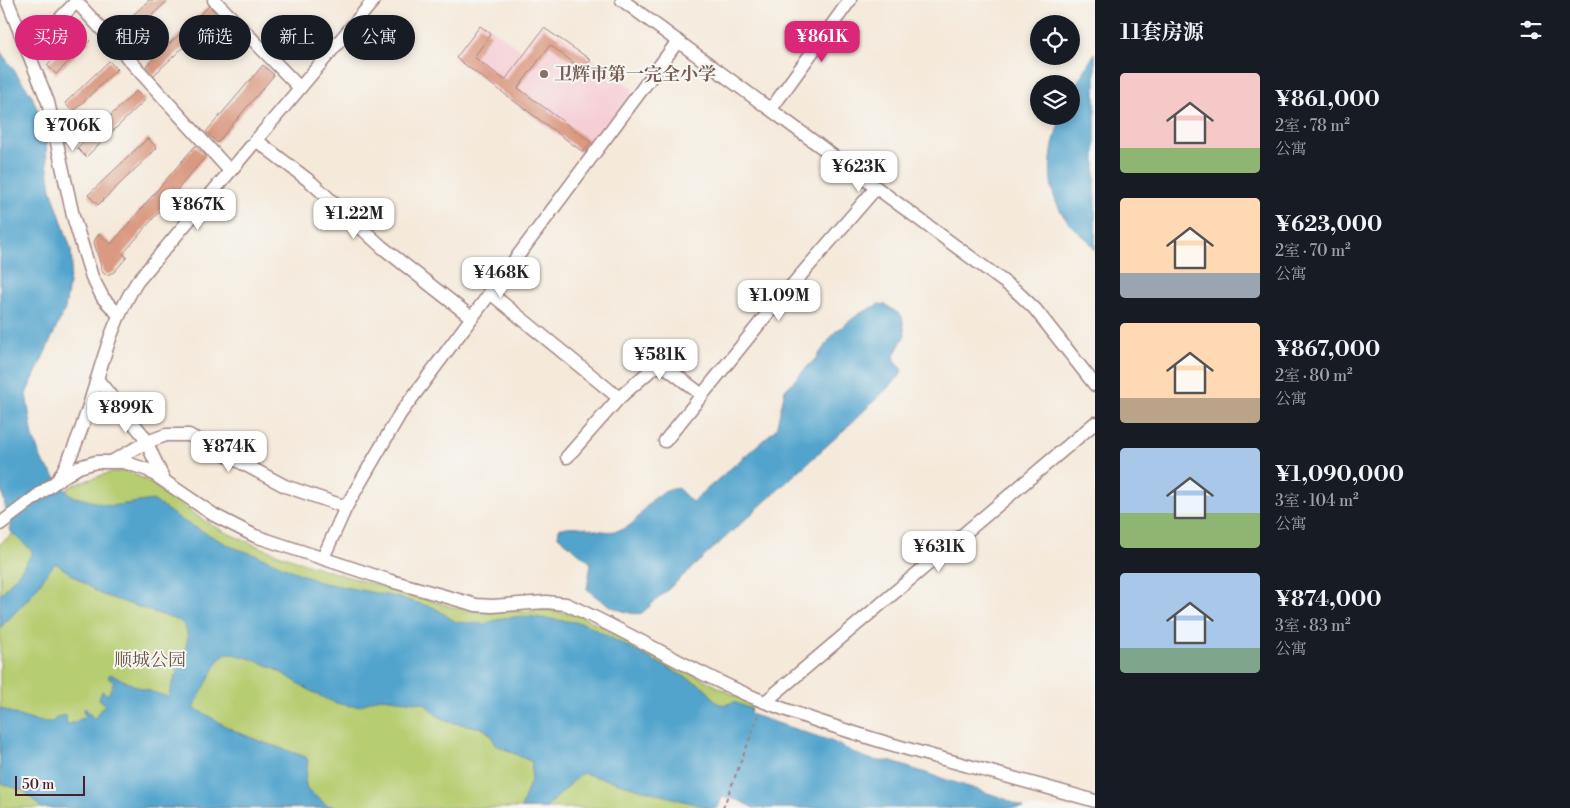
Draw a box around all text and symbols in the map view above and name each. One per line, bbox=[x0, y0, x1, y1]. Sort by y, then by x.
chip: 买房 bbox=[15, 15, 87, 60]
chip: 租房 bbox=[97, 15, 169, 60]
chip: 筛选 bbox=[179, 15, 251, 60]
chip: 新上 bbox=[261, 15, 333, 60]
chip: 公寓 bbox=[343, 15, 415, 60]
map controls bbox=[1030, 15, 1080, 125]
button: locate bbox=[1030, 15, 1080, 65]
icon: filters bbox=[1517, 16, 1545, 44]
pin: ¥861K bbox=[787, 20, 857, 63]
text: 11套房源 bbox=[1120, 20, 1204, 46]
text: ¥861K bbox=[796, 27, 848, 47]
place label: 卫辉市第一完全小学 bbox=[554, 63, 716, 86]
marker: 卫辉市第一完全小学 bbox=[538, 68, 550, 80]
button: layers bbox=[1030, 75, 1080, 125]
text: ¥861,000 bbox=[1275, 87, 1380, 113]
icon: home bbox=[1160, 93, 1220, 153]
pin: ¥706K bbox=[38, 110, 108, 152]
text: ¥706K bbox=[45, 116, 101, 136]
text: 2室 · 78 m² bbox=[1275, 116, 1350, 136]
text: 公寓 bbox=[1275, 139, 1307, 159]
pin: ¥623K bbox=[824, 150, 894, 193]
text: ¥623K bbox=[832, 157, 886, 177]
pin: ¥867K bbox=[163, 188, 233, 231]
text: ¥867K bbox=[171, 195, 225, 215]
pin: ¥1.22M bbox=[313, 198, 395, 240]
text: ¥1.22M bbox=[324, 204, 384, 224]
text: ¥623,000 bbox=[1275, 212, 1382, 238]
icon: home bbox=[1160, 218, 1220, 278]
text: 2室 · 70 m² bbox=[1275, 241, 1351, 261]
pin: ¥468K bbox=[466, 256, 536, 299]
text: ¥468K bbox=[473, 263, 529, 283]
text: 公寓 bbox=[1275, 264, 1307, 284]
pin: ¥1.09M bbox=[738, 280, 820, 322]
text: ¥1.09M bbox=[749, 286, 810, 306]
text: ¥867,000 bbox=[1275, 337, 1380, 363]
pin: ¥581K bbox=[625, 338, 695, 381]
icon: home bbox=[1160, 343, 1220, 403]
text: ¥581K bbox=[634, 345, 686, 365]
text: 2室 · 80 m² bbox=[1275, 366, 1353, 386]
text: 公寓 bbox=[1275, 389, 1307, 409]
pin: ¥899K bbox=[91, 392, 161, 434]
text: ¥899K bbox=[98, 398, 154, 418]
pin: ¥874K bbox=[194, 430, 264, 473]
text: ¥874K bbox=[202, 437, 256, 457]
text: ¥1,090,000 bbox=[1275, 462, 1404, 488]
icon: home bbox=[1160, 468, 1220, 528]
text: 3室 · 104 m² bbox=[1275, 491, 1359, 511]
text: 公寓 bbox=[1275, 514, 1307, 534]
pin: ¥631K bbox=[904, 530, 974, 573]
text: ¥631K bbox=[913, 537, 965, 557]
text: ¥874,000 bbox=[1275, 587, 1381, 613]
icon: home bbox=[1160, 593, 1220, 653]
text: 3室 · 83 m² bbox=[1275, 616, 1351, 636]
text: 公寓 bbox=[1275, 639, 1307, 659]
park label: 顺城公园 bbox=[114, 649, 186, 672]
scale bar bbox=[15, 773, 85, 796]
text: 50 m bbox=[22, 776, 54, 794]

